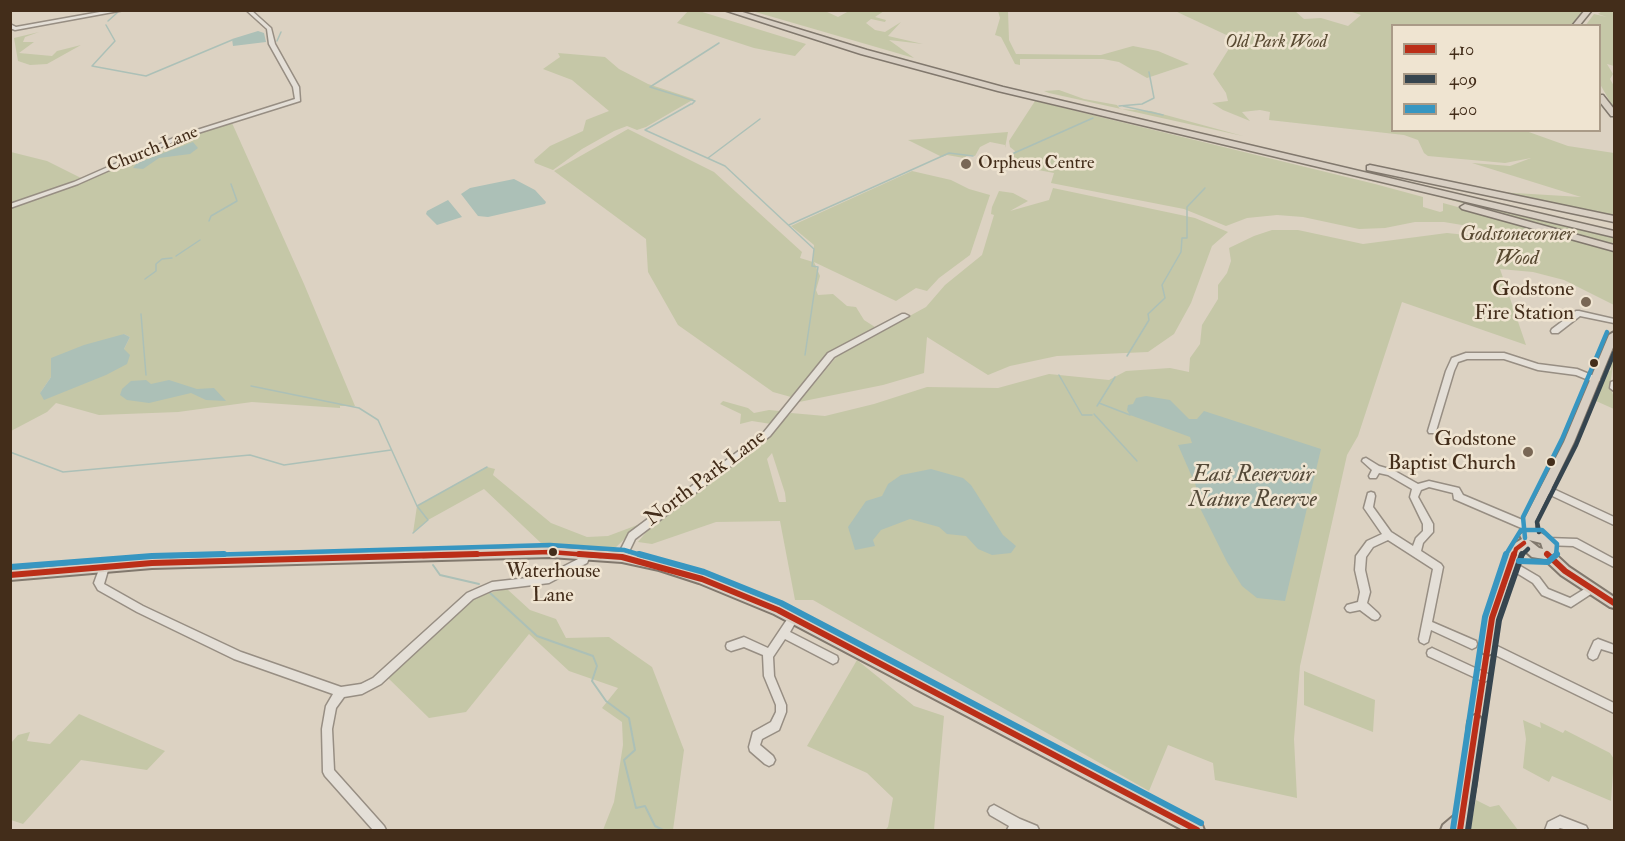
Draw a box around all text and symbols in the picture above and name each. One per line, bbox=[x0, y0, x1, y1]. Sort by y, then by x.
legend bbox=[1391, 24, 1601, 132]
park label: Old Park Wood bbox=[1225, 32, 1327, 54]
text: 410 bbox=[1449, 38, 1474, 61]
text: 409 bbox=[1449, 68, 1477, 91]
text: 400 bbox=[1449, 98, 1477, 121]
street label: Church Lane bbox=[104, 122, 202, 178]
place label: Orpheus Centre bbox=[978, 153, 1094, 175]
marker: Orpheus Centre bbox=[959, 157, 973, 171]
park label: Godstonecorner Wood bbox=[1460, 222, 1574, 272]
place label: Godstone Fire Station bbox=[1474, 277, 1574, 327]
marker: Godstone Fire Station bbox=[1579, 295, 1593, 309]
unlabelled marker bbox=[1588, 357, 1600, 369]
street label: North Park Lane bbox=[641, 425, 771, 533]
place label: Godstone Baptist Church bbox=[1388, 427, 1516, 477]
marker: Godstone Baptist Church bbox=[1521, 445, 1535, 459]
unlabelled marker bbox=[1545, 456, 1557, 468]
water label: East Reservoir Nature Reserve bbox=[1189, 463, 1317, 514]
marker: Waterhouse Lane bbox=[547, 546, 559, 558]
place label: Waterhouse Lane bbox=[506, 561, 600, 608]

